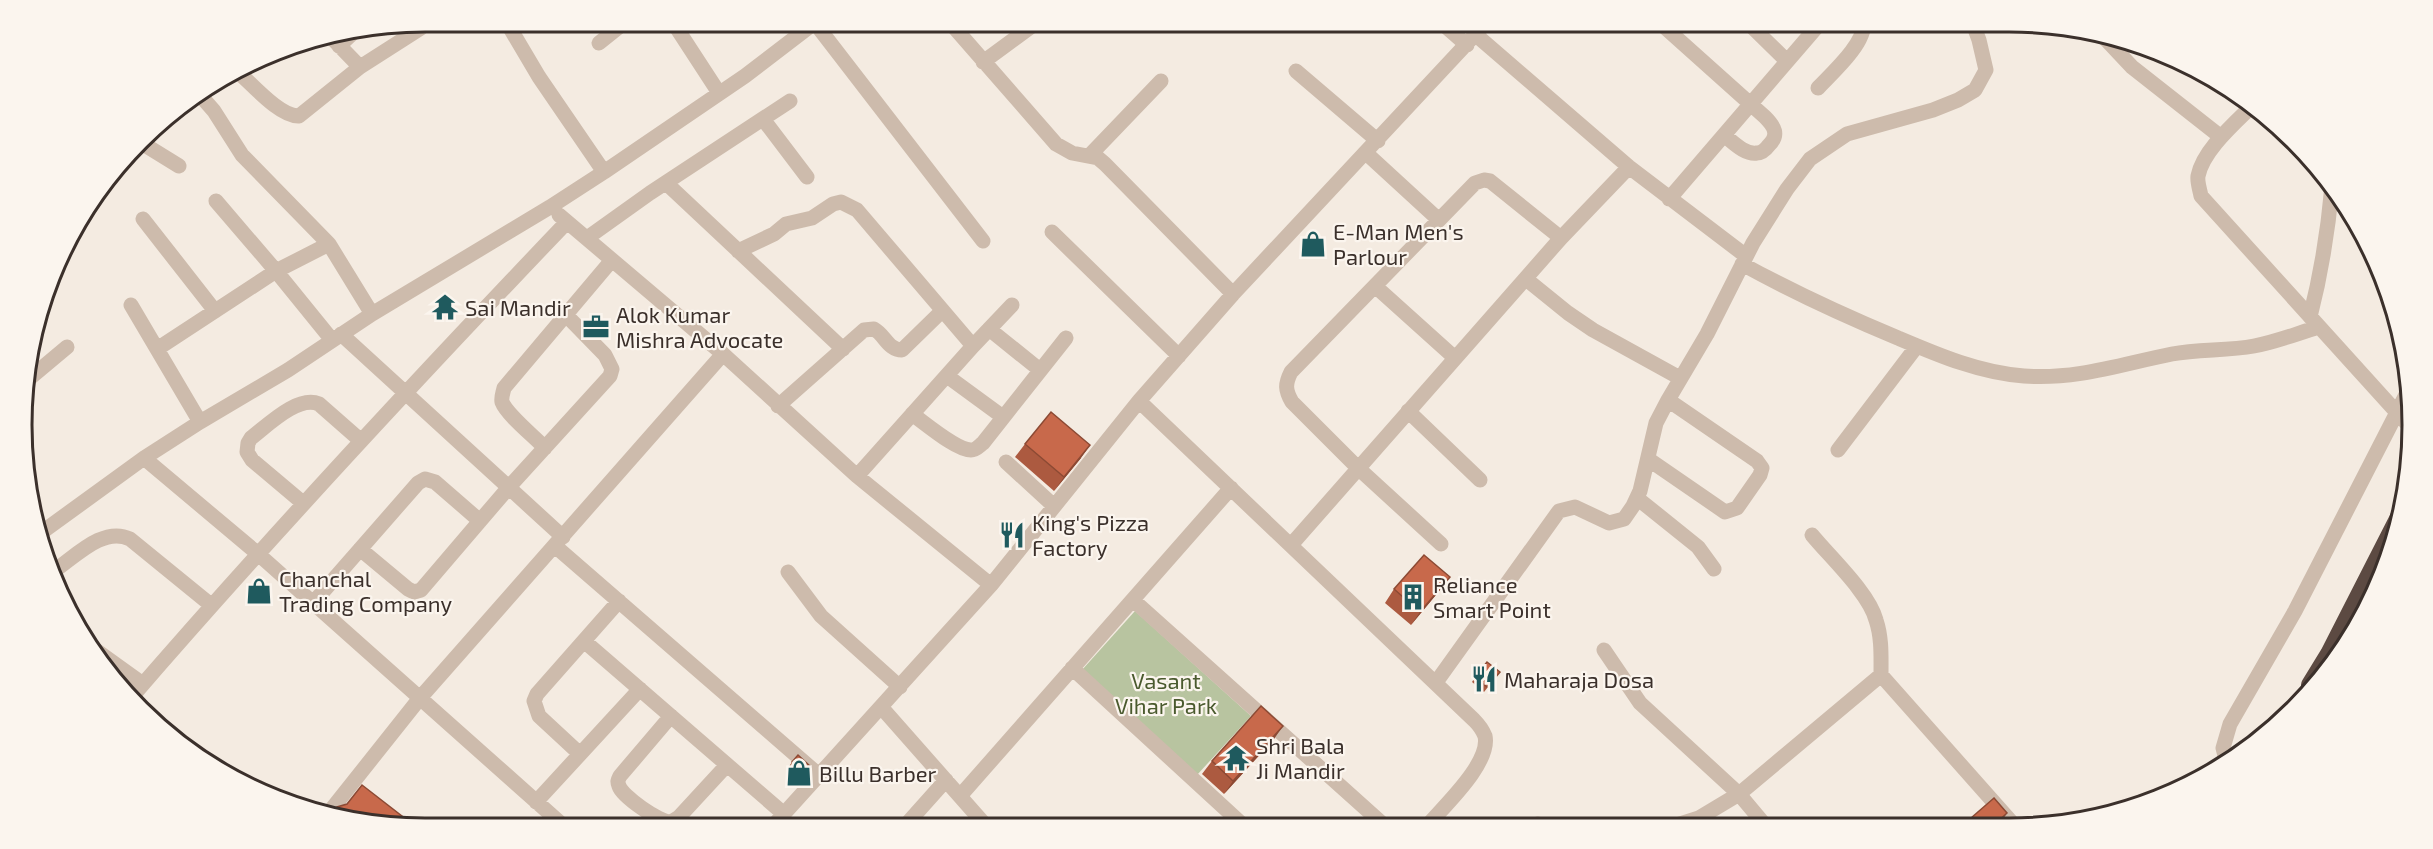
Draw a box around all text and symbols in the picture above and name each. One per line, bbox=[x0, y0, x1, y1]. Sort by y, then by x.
place label: E-Man Men's Parlour bbox=[1333, 218, 1464, 269]
shop icon: E-Man Men's Parlour bbox=[1298, 229, 1328, 259]
temple icon: Sai Mandir bbox=[430, 292, 460, 322]
place label: Sai Mandir bbox=[465, 294, 571, 320]
place label: Alok Kumar Mishra Advocate bbox=[616, 301, 783, 352]
office icon: Alok Kumar Mishra Advocate bbox=[581, 312, 611, 342]
place label: King's Pizza Factory bbox=[1032, 509, 1149, 560]
restaurant icon: King's Pizza Factory bbox=[997, 520, 1027, 550]
place label: Chanchal Trading Company bbox=[279, 565, 453, 616]
place label: Reliance Smart Point bbox=[1433, 571, 1551, 622]
shop icon: Chanchal Trading Company bbox=[244, 576, 274, 606]
building icon: Reliance Smart Point bbox=[1398, 582, 1428, 612]
restaurant icon: Maharaja Dosa bbox=[1469, 664, 1499, 694]
place label: Maharaja Dosa bbox=[1504, 666, 1654, 693]
park label: Vasant Vihar Park bbox=[1115, 667, 1217, 718]
place label: Shri Bala Ji Mandir bbox=[1256, 732, 1345, 783]
temple icon: Shri Bala Ji Mandir bbox=[1221, 743, 1251, 773]
shop icon: Billu Barber bbox=[784, 758, 814, 788]
place label: Billu Barber bbox=[819, 760, 937, 786]

